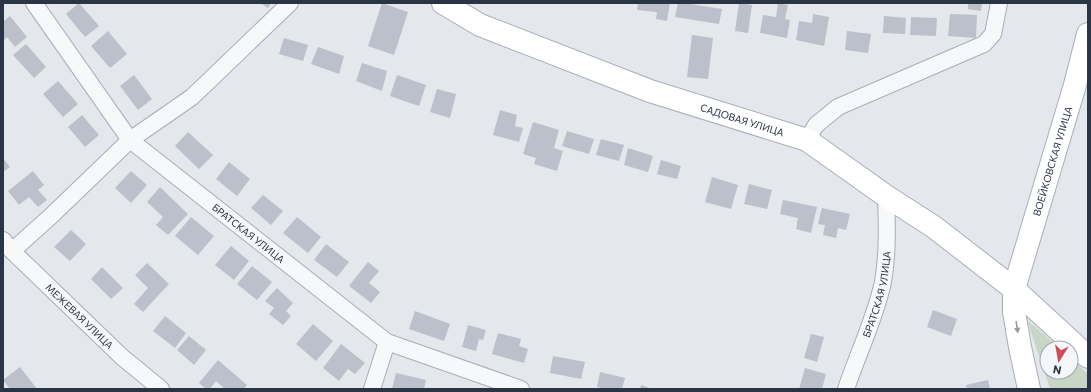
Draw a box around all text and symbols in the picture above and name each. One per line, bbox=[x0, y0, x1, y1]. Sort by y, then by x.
street label: САДОВАЯ УЛИЦА bbox=[699, 101, 786, 139]
street label: ВОЕЙКОВСКАЯ УЛИЦА bbox=[1030, 105, 1074, 217]
street label: БРАТСКАЯ УЛИЦА bbox=[210, 201, 287, 265]
street label: БРАТСКАЯ УЛИЦА bbox=[860, 251, 892, 339]
street label: МЕЖЕВАЯ УЛИЦА bbox=[43, 281, 116, 351]
one-way arrow bbox=[1014, 321, 1020, 333]
north arrow bbox=[1039, 340, 1079, 380]
text: N bbox=[1052, 363, 1062, 377]

